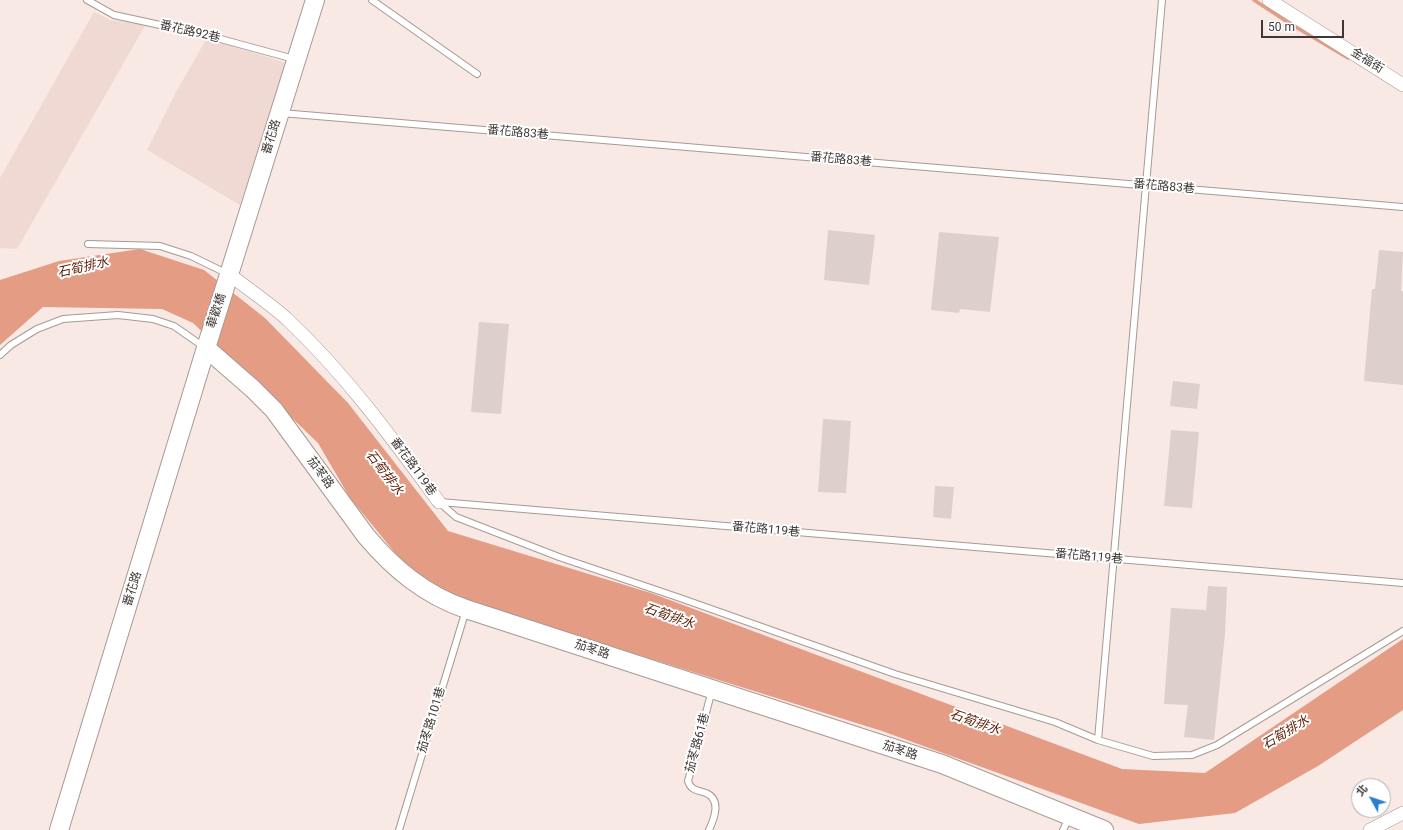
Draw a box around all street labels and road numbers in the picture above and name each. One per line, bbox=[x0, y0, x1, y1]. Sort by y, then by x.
street label: 番花路92巷 bbox=[158, 18, 222, 46]
street label: 金福街 bbox=[1348, 45, 1386, 77]
street label: 番花路 bbox=[260, 118, 284, 156]
street label: 番花路83巷 bbox=[487, 123, 549, 143]
street label: 番花路83巷 bbox=[810, 150, 872, 170]
street label: 番花路83巷 bbox=[1133, 177, 1195, 197]
street label: 華歡橋 bbox=[205, 292, 229, 330]
street label: 番花路119巷 bbox=[387, 435, 439, 499]
street label: 茄苳路 bbox=[304, 454, 336, 492]
street label: 番花路119巷 bbox=[731, 520, 801, 540]
street label: 番花路119巷 bbox=[1054, 547, 1124, 567]
street label: 番花路 bbox=[121, 570, 145, 608]
street label: 茄苳路 bbox=[573, 638, 611, 662]
street label: 茄苳路101巷 bbox=[415, 685, 449, 755]
street label: 茄苳路61巷 bbox=[683, 711, 713, 775]
street label: 茄苳路 bbox=[881, 739, 919, 763]

